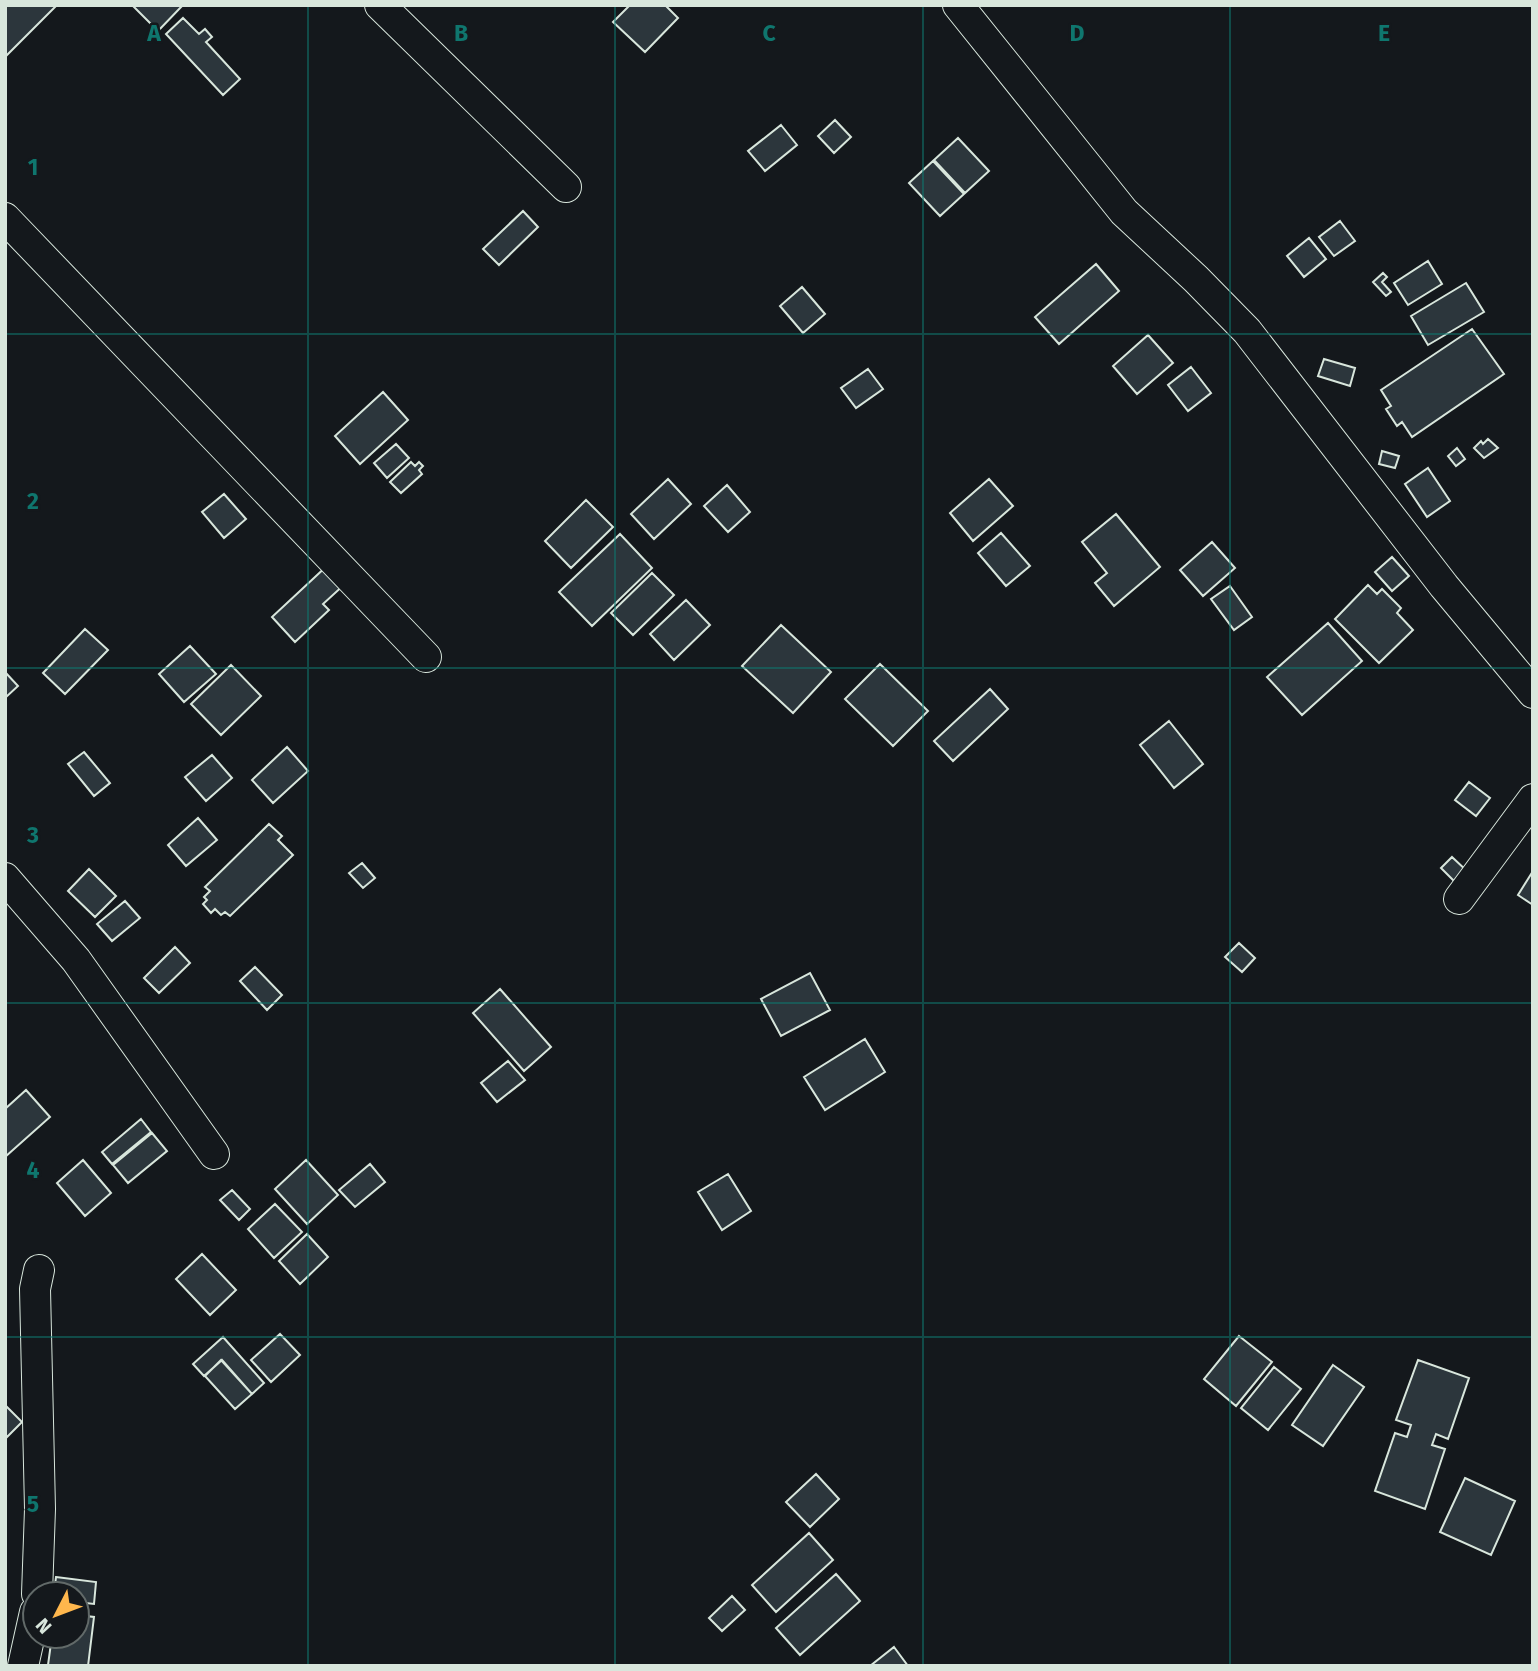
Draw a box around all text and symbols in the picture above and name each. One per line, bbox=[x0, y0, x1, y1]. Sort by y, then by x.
text: A bbox=[146, 19, 161, 47]
text: B bbox=[454, 19, 468, 47]
text: C bbox=[762, 19, 776, 47]
text: D bbox=[1070, 19, 1085, 47]
text: E bbox=[1378, 19, 1390, 47]
text: 1 bbox=[28, 153, 38, 181]
text: 2 bbox=[27, 487, 39, 515]
text: 3 bbox=[26, 821, 39, 849]
text: 4 bbox=[27, 1156, 40, 1184]
text: 5 bbox=[27, 1490, 39, 1518]
north arrow bbox=[21, 1580, 91, 1650]
text: N bbox=[31, 1614, 57, 1638]

